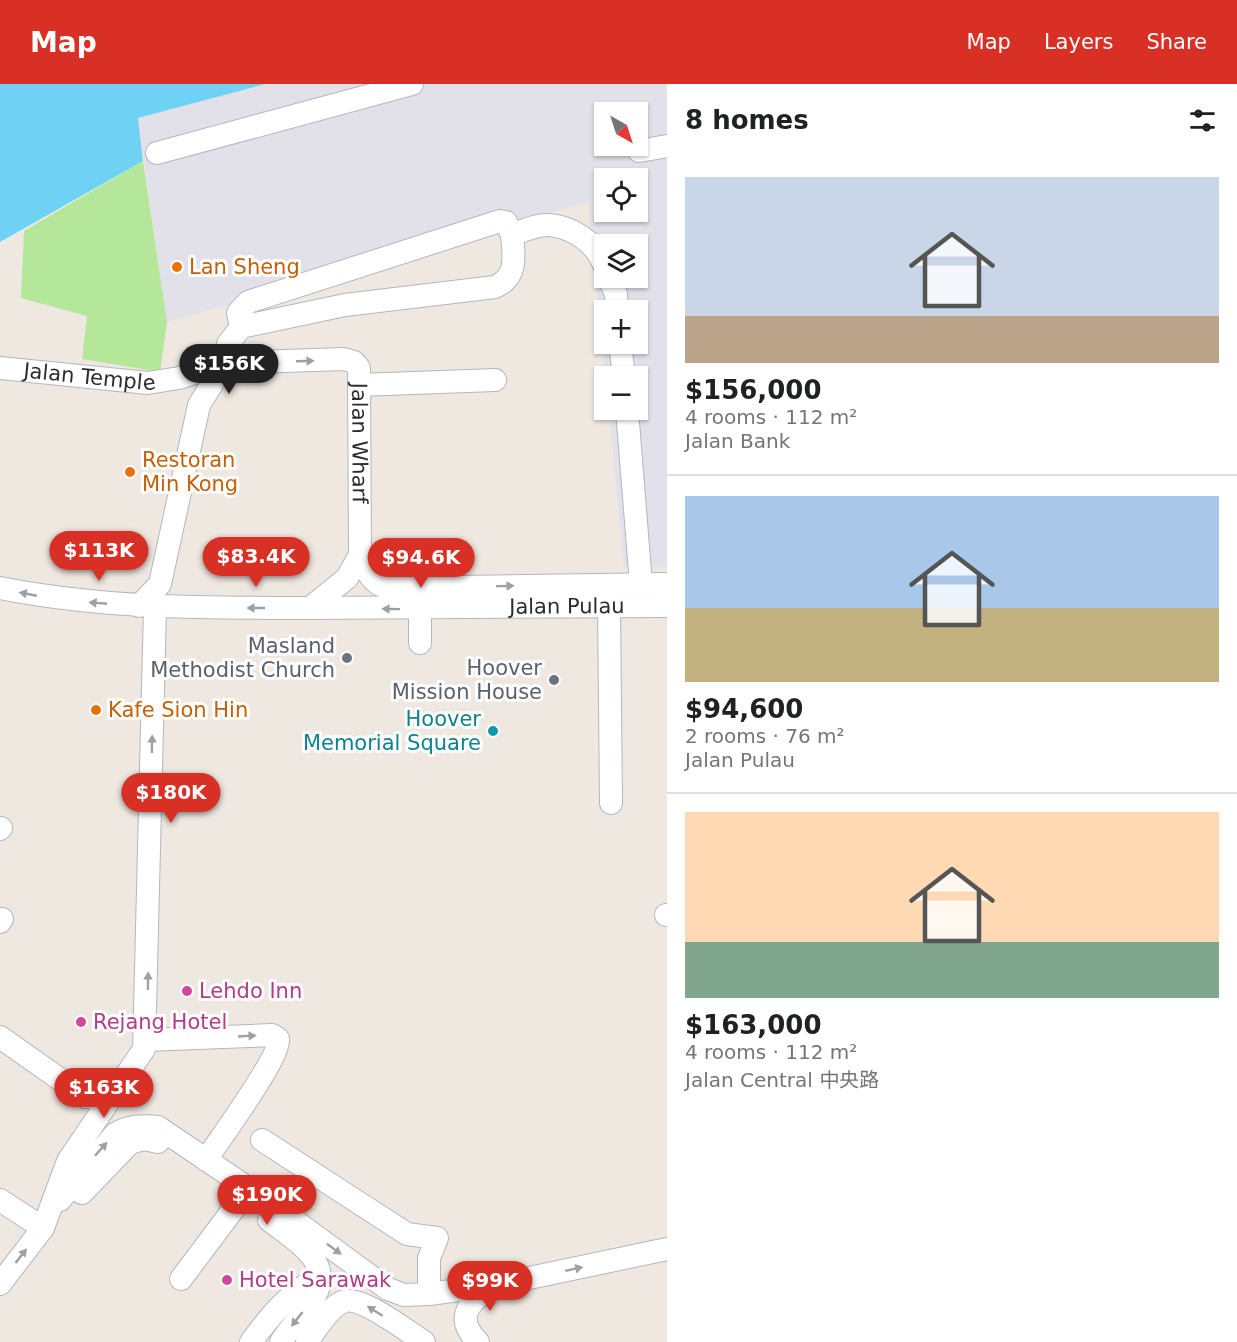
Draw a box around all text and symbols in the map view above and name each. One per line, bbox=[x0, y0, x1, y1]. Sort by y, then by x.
text: Map bbox=[30, 26, 97, 59]
text: Map bbox=[967, 30, 1011, 54]
text: Layers bbox=[1044, 30, 1113, 54]
text: Share bbox=[1146, 30, 1207, 54]
north arrow bbox=[594, 102, 648, 156]
map controls bbox=[594, 102, 648, 420]
icon: filters bbox=[1186, 104, 1219, 137]
text: 8 homes bbox=[685, 105, 809, 135]
button: locate bbox=[594, 168, 648, 222]
icon: home bbox=[898, 216, 1006, 324]
button: layers bbox=[594, 234, 648, 288]
place label: Lan Sheng bbox=[189, 255, 300, 279]
marker: Lan Sheng bbox=[170, 260, 184, 274]
button: + bbox=[594, 300, 648, 354]
pin: $156K bbox=[187, 344, 271, 395]
text: $156K bbox=[193, 351, 265, 375]
one-way arrow bbox=[295, 356, 314, 365]
street label: Jalan Temple bbox=[20, 358, 157, 396]
button: − bbox=[594, 366, 648, 420]
text: $156,000 bbox=[685, 375, 822, 405]
street label: Jalan Wharf bbox=[347, 381, 372, 504]
text: 4 rooms · 112 m² bbox=[685, 405, 857, 429]
text: Jalan Bank bbox=[685, 429, 790, 453]
place label: Restoran Min Kong bbox=[142, 448, 238, 496]
marker: Restoran Min Kong bbox=[123, 465, 137, 479]
pin: $113K bbox=[57, 531, 141, 582]
icon: home bbox=[898, 535, 1006, 643]
pin: $83.4K bbox=[207, 537, 305, 588]
text: $113K bbox=[63, 538, 135, 562]
pin: $94.6K bbox=[372, 538, 470, 589]
text: $83.4K bbox=[217, 544, 295, 568]
text: $94.6K bbox=[382, 545, 460, 569]
one-way arrow bbox=[496, 581, 515, 591]
one-way arrow bbox=[18, 589, 37, 598]
street label: Jalan Pulau bbox=[507, 594, 625, 619]
one-way arrow bbox=[88, 598, 107, 608]
one-way arrow bbox=[246, 603, 265, 613]
one-way arrow bbox=[381, 604, 400, 614]
place label: Masland Methodist Church bbox=[150, 634, 335, 682]
marker: Masland Methodist Church bbox=[340, 651, 354, 665]
place label: Hoover Mission House bbox=[392, 656, 542, 704]
marker: Hoover Mission House bbox=[547, 673, 561, 687]
text: $94,600 bbox=[685, 694, 803, 724]
place label: Kafe Sion Hin bbox=[108, 698, 248, 722]
marker: Kafe Sion Hin bbox=[89, 703, 103, 717]
place label: Hoover Memorial Square bbox=[303, 707, 481, 755]
marker: Hoover Memorial Square bbox=[486, 724, 500, 738]
text: 2 rooms · 76 m² bbox=[685, 724, 845, 748]
one-way arrow bbox=[148, 735, 157, 754]
text: Jalan Pulau bbox=[685, 748, 795, 772]
pin: $180K bbox=[129, 773, 213, 824]
text: $180K bbox=[135, 780, 207, 804]
icon: home bbox=[898, 851, 1006, 959]
one-way arrow bbox=[143, 972, 152, 991]
place label: Lehdo Inn bbox=[199, 979, 302, 1003]
marker: Lehdo Inn bbox=[180, 984, 194, 998]
place label: Rejang Hotel bbox=[93, 1010, 227, 1034]
text: $163,000 bbox=[685, 1010, 822, 1040]
marker: Rejang Hotel bbox=[74, 1015, 88, 1029]
one-way arrow bbox=[237, 1031, 256, 1040]
text: 4 rooms · 112 m² bbox=[685, 1040, 857, 1064]
pin: $163K bbox=[62, 1068, 146, 1119]
text: Jalan Central 中央路 bbox=[685, 1068, 879, 1092]
text: $163K bbox=[68, 1075, 140, 1099]
one-way arrow bbox=[94, 1141, 108, 1156]
pin: $190K bbox=[225, 1175, 309, 1226]
text: $190K bbox=[231, 1182, 303, 1206]
one-way arrow bbox=[325, 1243, 341, 1255]
one-way arrow bbox=[15, 1248, 28, 1264]
pin: $99K bbox=[454, 1261, 526, 1312]
one-way arrow bbox=[565, 1264, 584, 1273]
place label: Hotel Sarawak bbox=[239, 1268, 392, 1292]
text: $99K bbox=[461, 1268, 519, 1292]
marker: Hotel Sarawak bbox=[220, 1273, 234, 1287]
one-way arrow bbox=[366, 1306, 383, 1317]
one-way arrow bbox=[291, 1312, 303, 1327]

